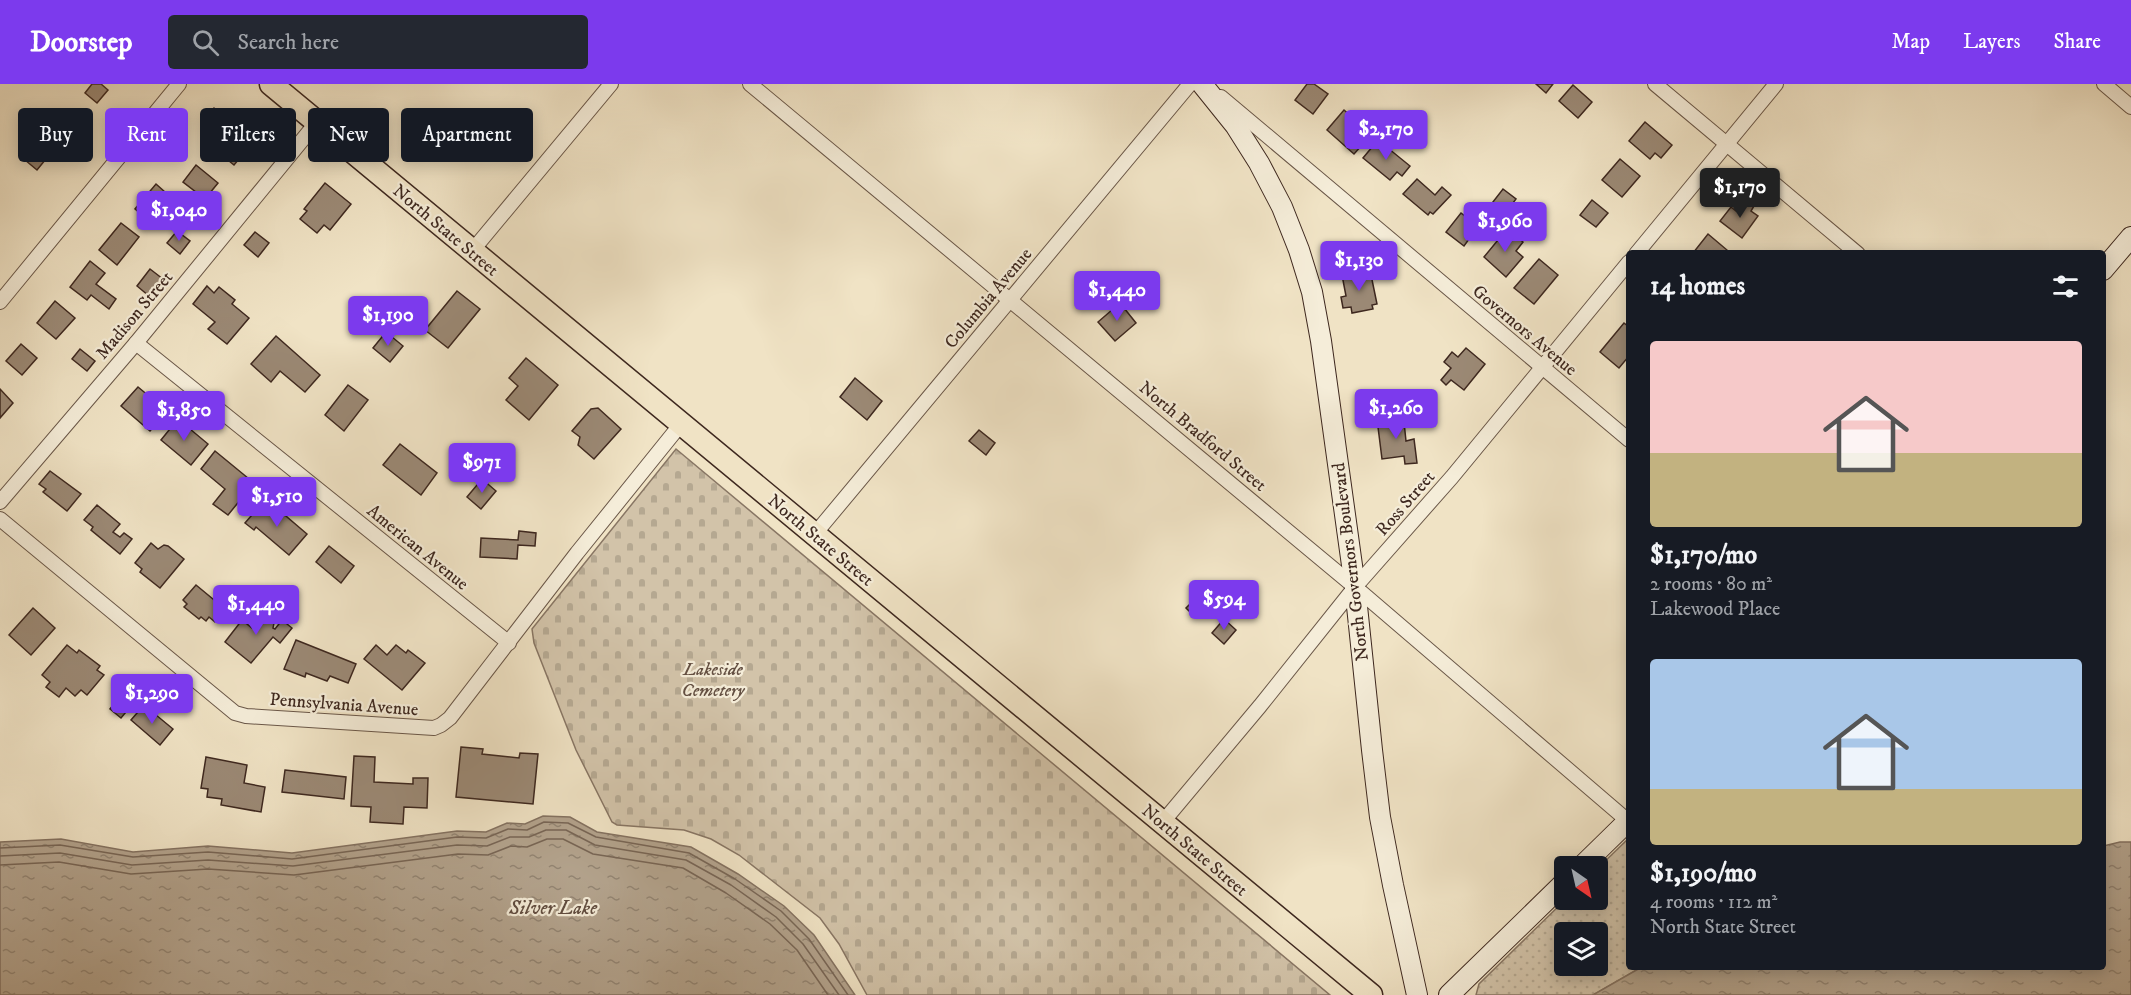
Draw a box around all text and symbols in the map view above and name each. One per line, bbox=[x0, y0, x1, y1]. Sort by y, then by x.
search box bbox=[168, 15, 588, 69]
text: Doorstep bbox=[30, 25, 132, 60]
icon: search bbox=[189, 26, 222, 59]
text: Search here bbox=[237, 29, 339, 56]
text: Map bbox=[1891, 29, 1930, 55]
text: Layers bbox=[1963, 29, 2021, 55]
text: Share bbox=[2054, 29, 2101, 55]
chip: Buy bbox=[18, 108, 93, 162]
chip: Rent bbox=[105, 108, 188, 162]
chip: Filters bbox=[200, 108, 296, 162]
chip: New bbox=[308, 108, 389, 162]
chip: Apartment bbox=[401, 108, 533, 162]
pin: $2,170 bbox=[1337, 110, 1435, 161]
text: $2,170 bbox=[1359, 117, 1413, 142]
pin: $1,170 bbox=[1691, 168, 1789, 219]
text: $1,170 bbox=[1714, 175, 1766, 200]
street label: North State Street bbox=[388, 180, 503, 282]
pin: $1,040 bbox=[130, 191, 228, 242]
text: $1,040 bbox=[151, 198, 207, 223]
pin: $1,960 bbox=[1456, 202, 1554, 253]
text: $1,960 bbox=[1478, 209, 1532, 234]
pin: $1,130 bbox=[1310, 241, 1408, 292]
street label: Columbia Avenue bbox=[940, 244, 1037, 353]
text: $1,130 bbox=[1334, 248, 1384, 273]
street label: Madison Street bbox=[92, 267, 178, 364]
text: 14 homes bbox=[1650, 270, 1745, 303]
icon: filters bbox=[2049, 270, 2082, 303]
pin: $1,440 bbox=[1068, 271, 1166, 322]
text: $1,440 bbox=[1088, 278, 1146, 303]
street label: Governors Avenue bbox=[1468, 281, 1581, 381]
pin: $1,190 bbox=[339, 296, 437, 347]
text: $1,190 bbox=[362, 303, 414, 328]
street label: North Bradford Street bbox=[1134, 377, 1271, 497]
icon: home bbox=[1812, 380, 1920, 488]
pin: $1,260 bbox=[1347, 389, 1445, 440]
pin: $1,850 bbox=[135, 391, 233, 442]
text: $1,260 bbox=[1369, 396, 1423, 421]
text: $1,850 bbox=[157, 398, 211, 423]
pin: $971 bbox=[446, 443, 518, 494]
text: $971 bbox=[463, 450, 501, 475]
street label: North Governors Boulevard bbox=[1328, 461, 1374, 662]
street label: Ross Street bbox=[1372, 466, 1440, 541]
pin: $1,510 bbox=[228, 477, 326, 528]
text: $1,510 bbox=[251, 484, 303, 509]
street label: North State Street bbox=[763, 490, 878, 592]
street label: American Avenue bbox=[362, 500, 473, 595]
text: $1,170/mo bbox=[1650, 539, 1757, 572]
text: 2 rooms · 80 m² bbox=[1650, 572, 1772, 597]
pin: $594 bbox=[1188, 580, 1260, 631]
pin: $1,440 bbox=[207, 585, 305, 636]
text: $594 bbox=[1203, 587, 1245, 612]
text: $1,440 bbox=[227, 592, 285, 617]
text: Lakewood Place bbox=[1650, 597, 1780, 622]
park label: Lakeside Cemetery bbox=[682, 659, 745, 702]
pin: $1,290 bbox=[103, 674, 201, 725]
text: $1,290 bbox=[125, 681, 179, 706]
street label: Pennsylvania Avenue bbox=[269, 689, 419, 721]
icon: home bbox=[1812, 698, 1920, 806]
street label: North State Street bbox=[1137, 800, 1252, 902]
north arrow bbox=[1554, 856, 1608, 910]
map controls bbox=[1554, 856, 1608, 976]
text: $1,190/mo bbox=[1650, 857, 1756, 890]
text: 4 rooms · 112 m² bbox=[1650, 890, 1778, 915]
water label: Silver Lake bbox=[508, 896, 598, 921]
text: North State Street bbox=[1650, 915, 1796, 940]
button: layers bbox=[1554, 922, 1608, 976]

